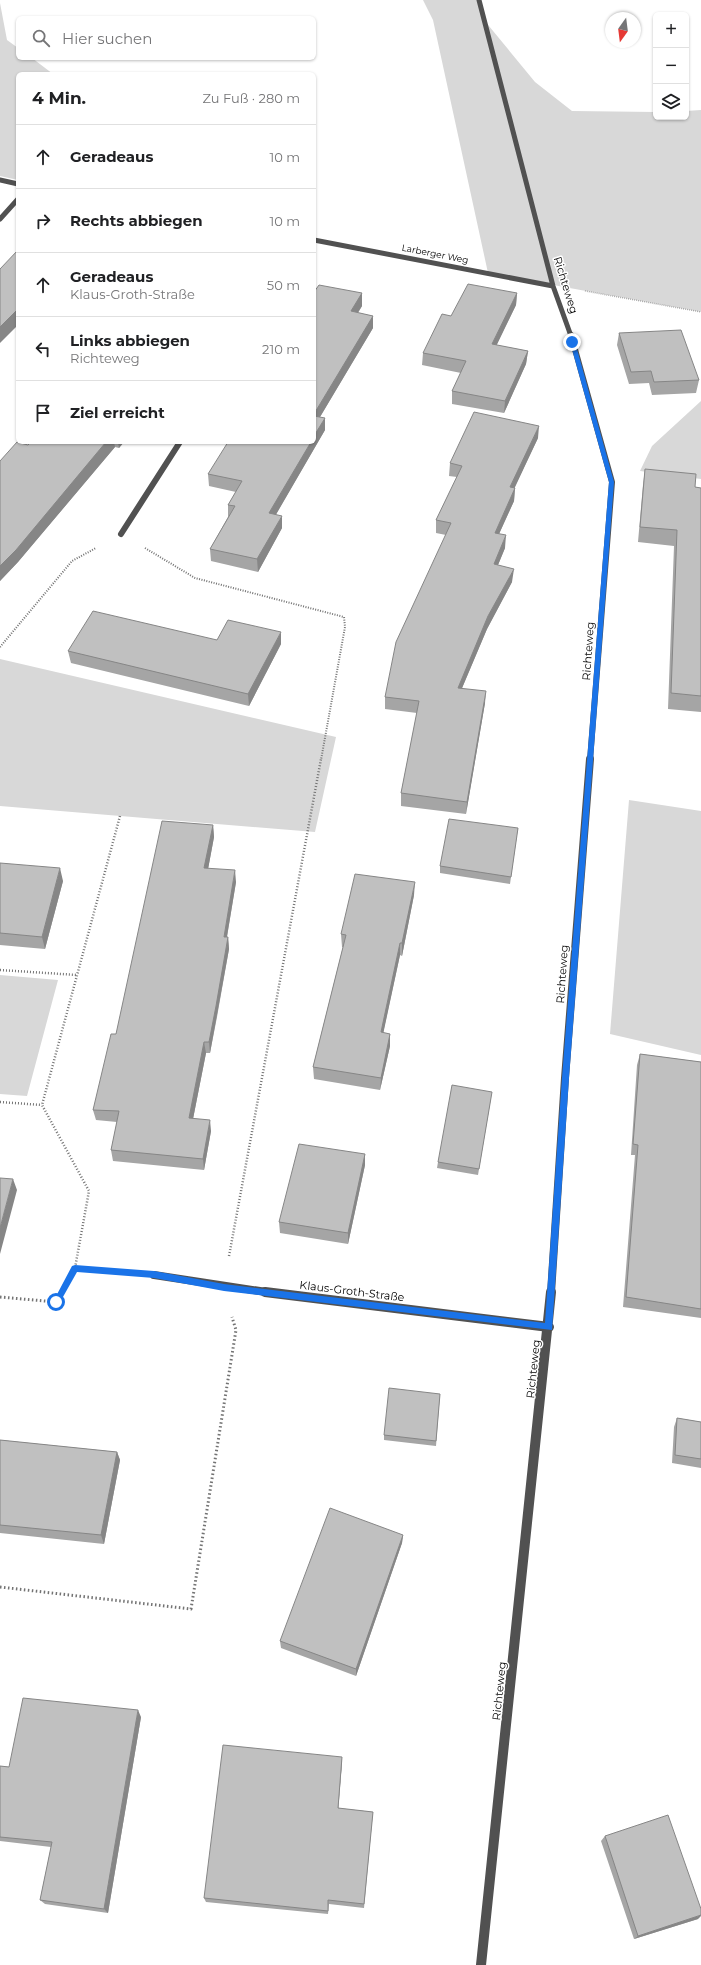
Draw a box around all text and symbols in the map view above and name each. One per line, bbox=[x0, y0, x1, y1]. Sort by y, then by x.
north arrow bbox=[605, 12, 641, 48]
map controls bbox=[653, 12, 689, 120]
button: + bbox=[653, 12, 689, 48]
search box bbox=[16, 16, 316, 60]
icon: search bbox=[30, 27, 52, 49]
text: Hier suchen bbox=[62, 29, 152, 48]
button: − bbox=[653, 48, 689, 84]
button: layers bbox=[653, 84, 689, 120]
text: 4 Min. bbox=[32, 88, 86, 108]
text: Zu Fuß · 280 m bbox=[203, 90, 300, 106]
icon: ahead bbox=[32, 146, 54, 168]
text: Geradeaus bbox=[70, 147, 153, 166]
text: 10 m bbox=[270, 149, 300, 165]
icon: right bbox=[32, 210, 54, 232]
text: Rechts abbiegen bbox=[70, 211, 203, 230]
text: 10 m bbox=[270, 213, 300, 229]
street label: Larberger Weg bbox=[401, 242, 469, 265]
street label: Richteweg bbox=[551, 255, 581, 315]
text: Geradeaus bbox=[70, 267, 153, 286]
icon: ahead bbox=[32, 274, 54, 296]
text: 50 m bbox=[267, 277, 300, 293]
text: Klaus-Groth-Straße bbox=[70, 286, 195, 302]
text: Links abbiegen bbox=[70, 331, 190, 350]
route end bbox=[563, 333, 581, 351]
icon: left bbox=[32, 338, 54, 360]
text: 210 m bbox=[262, 341, 300, 357]
text: Richteweg bbox=[70, 350, 140, 366]
icon: arrive bbox=[32, 402, 54, 424]
text: Ziel erreicht bbox=[70, 403, 165, 422]
street label: Richteweg bbox=[579, 621, 597, 681]
street label: Richteweg bbox=[553, 944, 571, 1004]
street label: Klaus-Groth-Straße bbox=[299, 1278, 406, 1304]
route start bbox=[47, 1293, 65, 1311]
street label: Richteweg bbox=[523, 1339, 543, 1399]
street label: Richteweg bbox=[489, 1661, 509, 1721]

